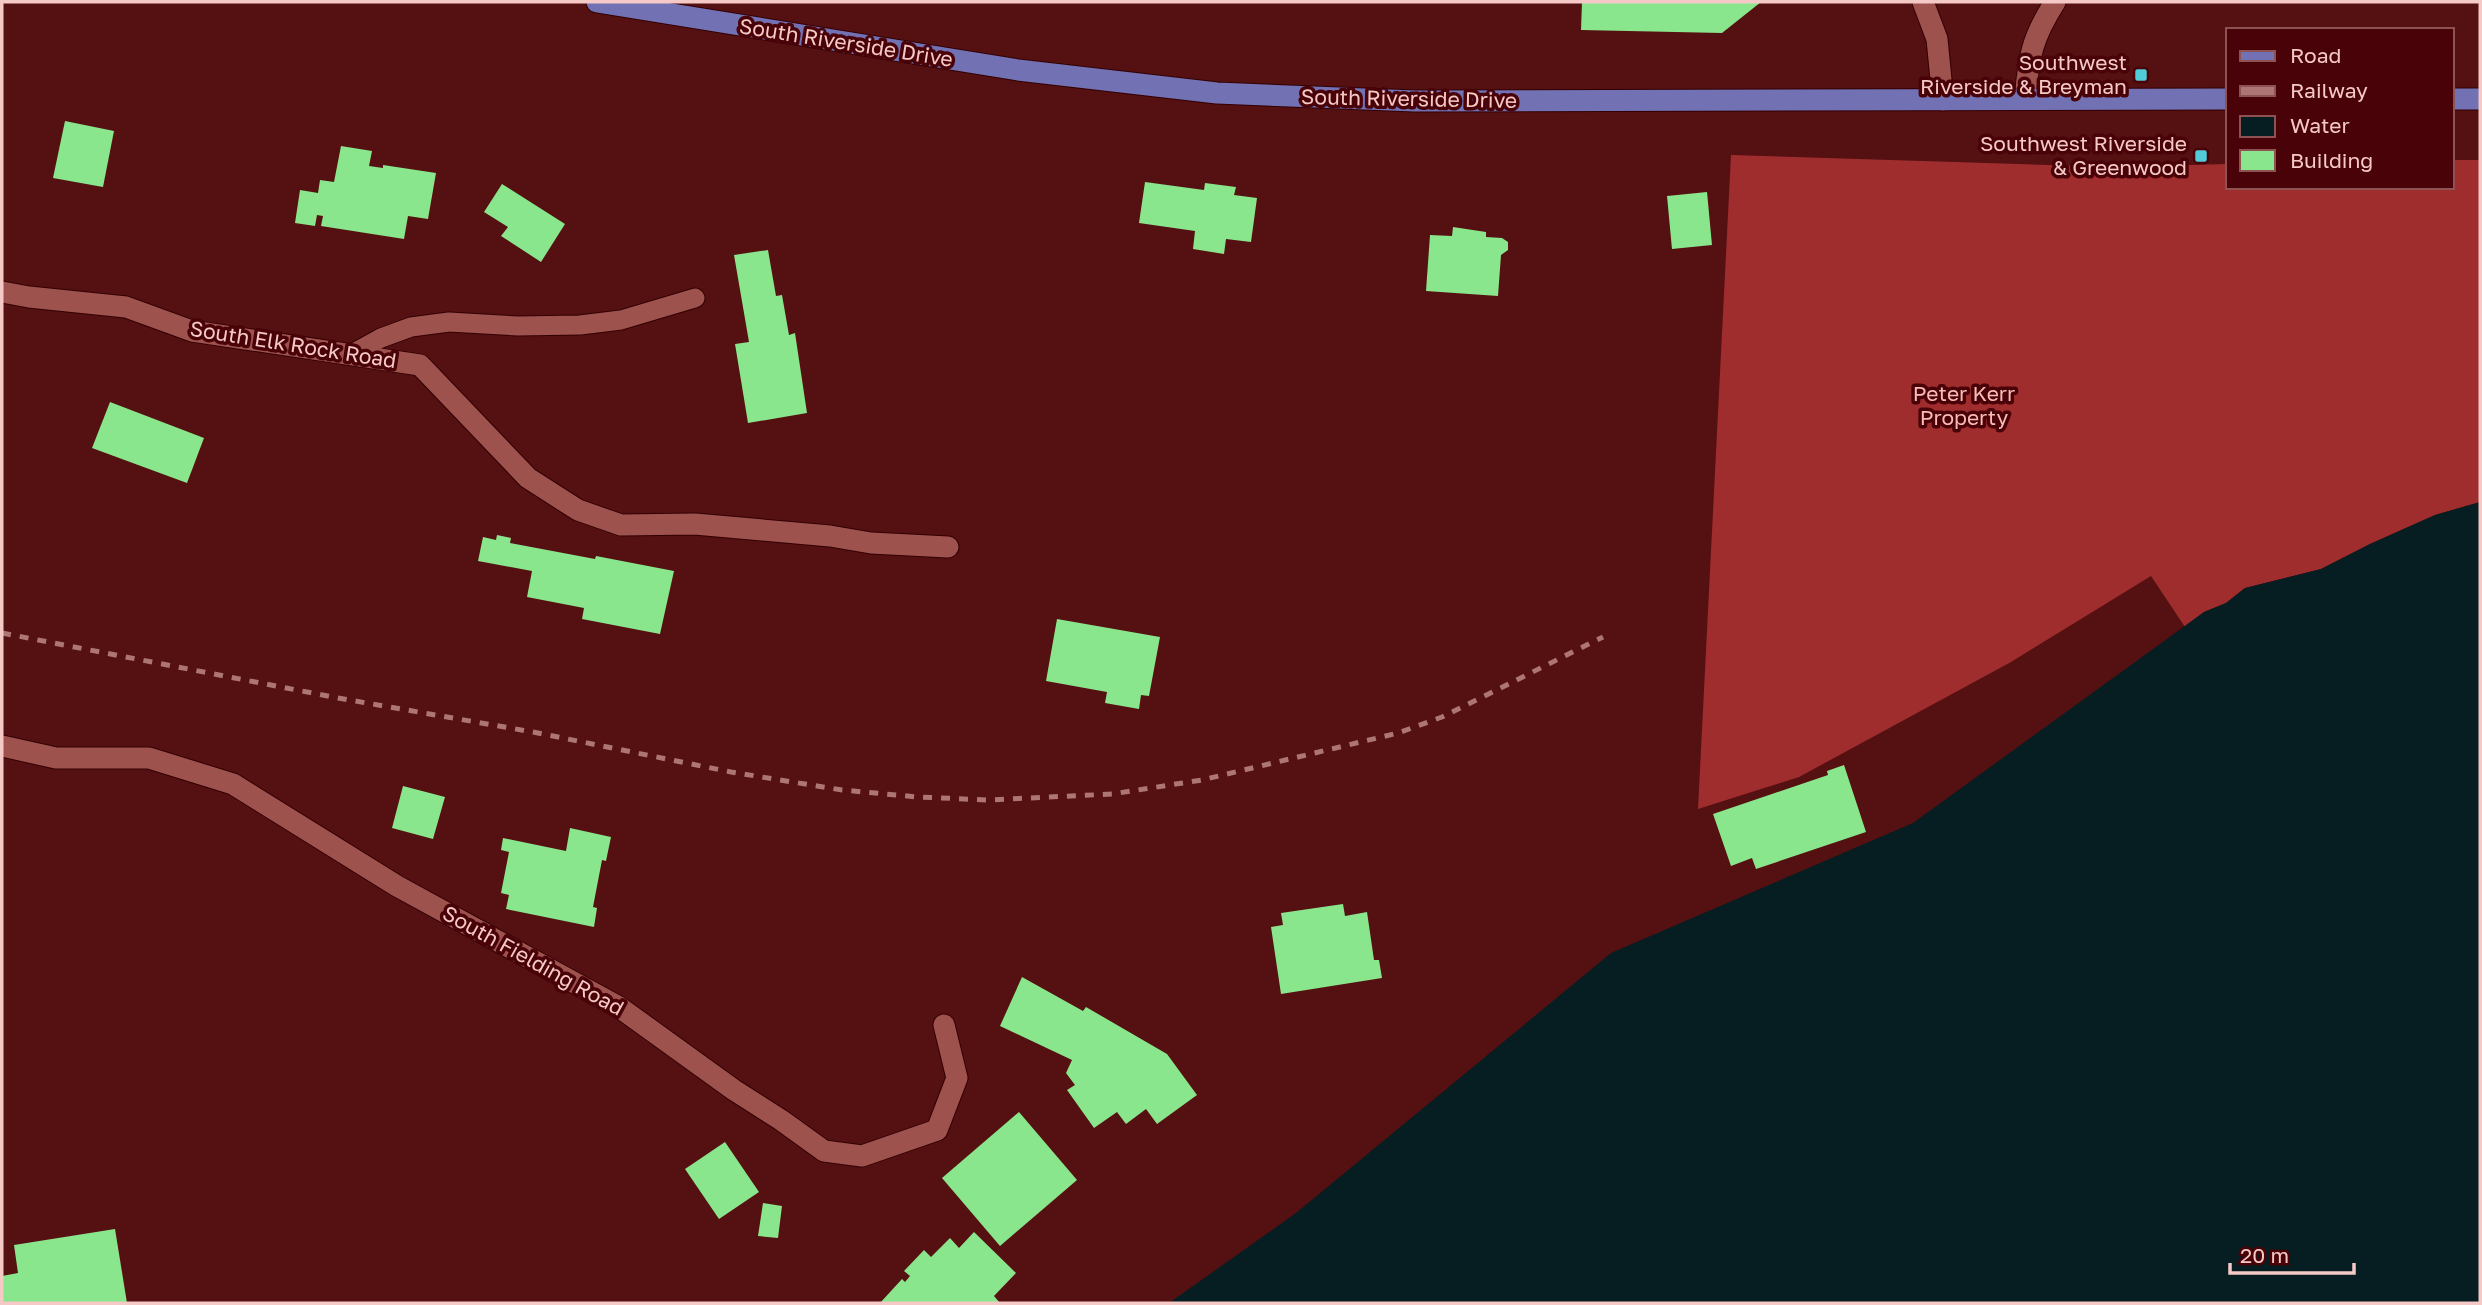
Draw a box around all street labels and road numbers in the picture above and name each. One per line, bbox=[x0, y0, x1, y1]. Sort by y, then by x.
street label: South Riverside Drive bbox=[737, 12, 955, 72]
street label: South Riverside Drive bbox=[1301, 83, 1517, 113]
street label: South Elk Rock Road bbox=[188, 315, 398, 373]
street label: South Fielding Road bbox=[438, 899, 629, 1021]

